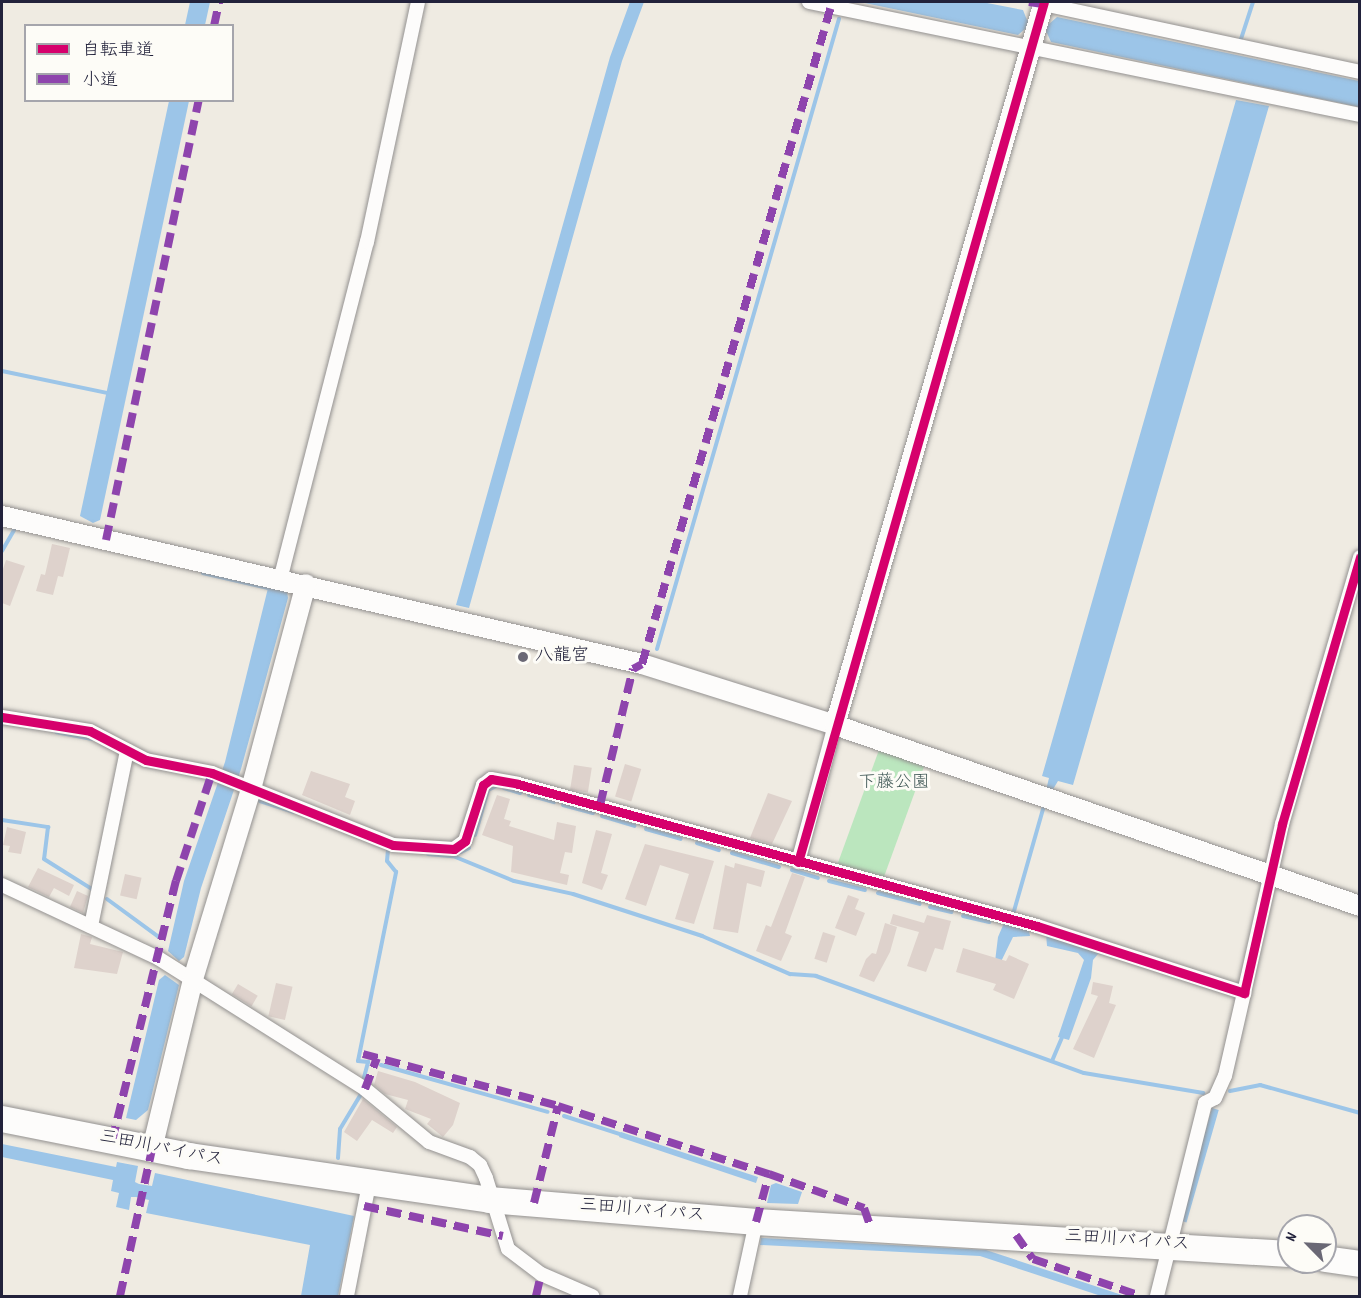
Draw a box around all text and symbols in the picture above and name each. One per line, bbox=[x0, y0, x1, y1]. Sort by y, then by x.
legend bbox=[24, 24, 234, 102]
text: 自転車道 bbox=[82, 39, 154, 64]
text: 小道 bbox=[82, 69, 118, 94]
place label: 八龍宮 bbox=[535, 646, 589, 668]
marker: 八龍宮 bbox=[516, 650, 530, 664]
park label: 下藤公園 bbox=[858, 773, 930, 795]
street label: 三田川バイパス bbox=[97, 1127, 225, 1173]
street label: 三田川バイパス bbox=[578, 1196, 706, 1228]
north arrow bbox=[1277, 1214, 1337, 1274]
street label: 三田川バイパス bbox=[1063, 1227, 1191, 1257]
text: N bbox=[1280, 1229, 1304, 1246]

